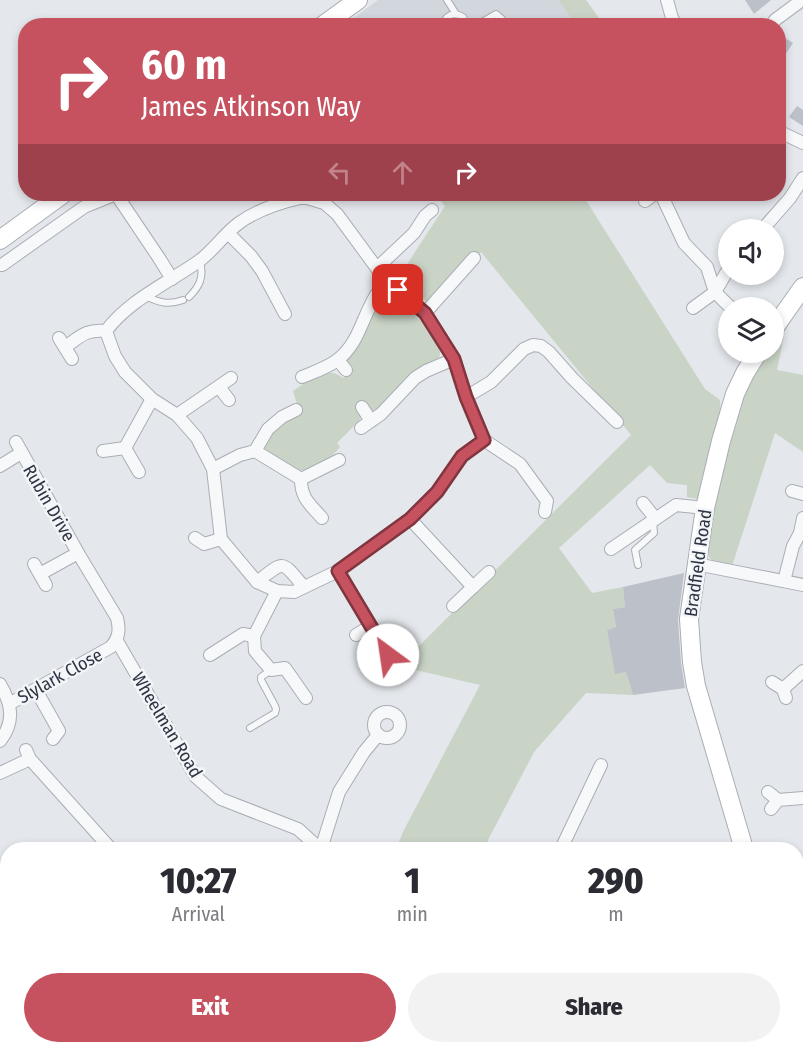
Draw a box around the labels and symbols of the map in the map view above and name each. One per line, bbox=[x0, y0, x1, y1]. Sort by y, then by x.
pin bbox=[372, 264, 423, 315]
street label: Rubin Drive bbox=[18, 461, 80, 545]
street label: Bradfield Road bbox=[680, 508, 716, 618]
position arrow bbox=[356, 623, 420, 687]
street label: Slylark Close bbox=[14, 644, 106, 708]
street label: Wheelman Road bbox=[127, 668, 207, 782]

